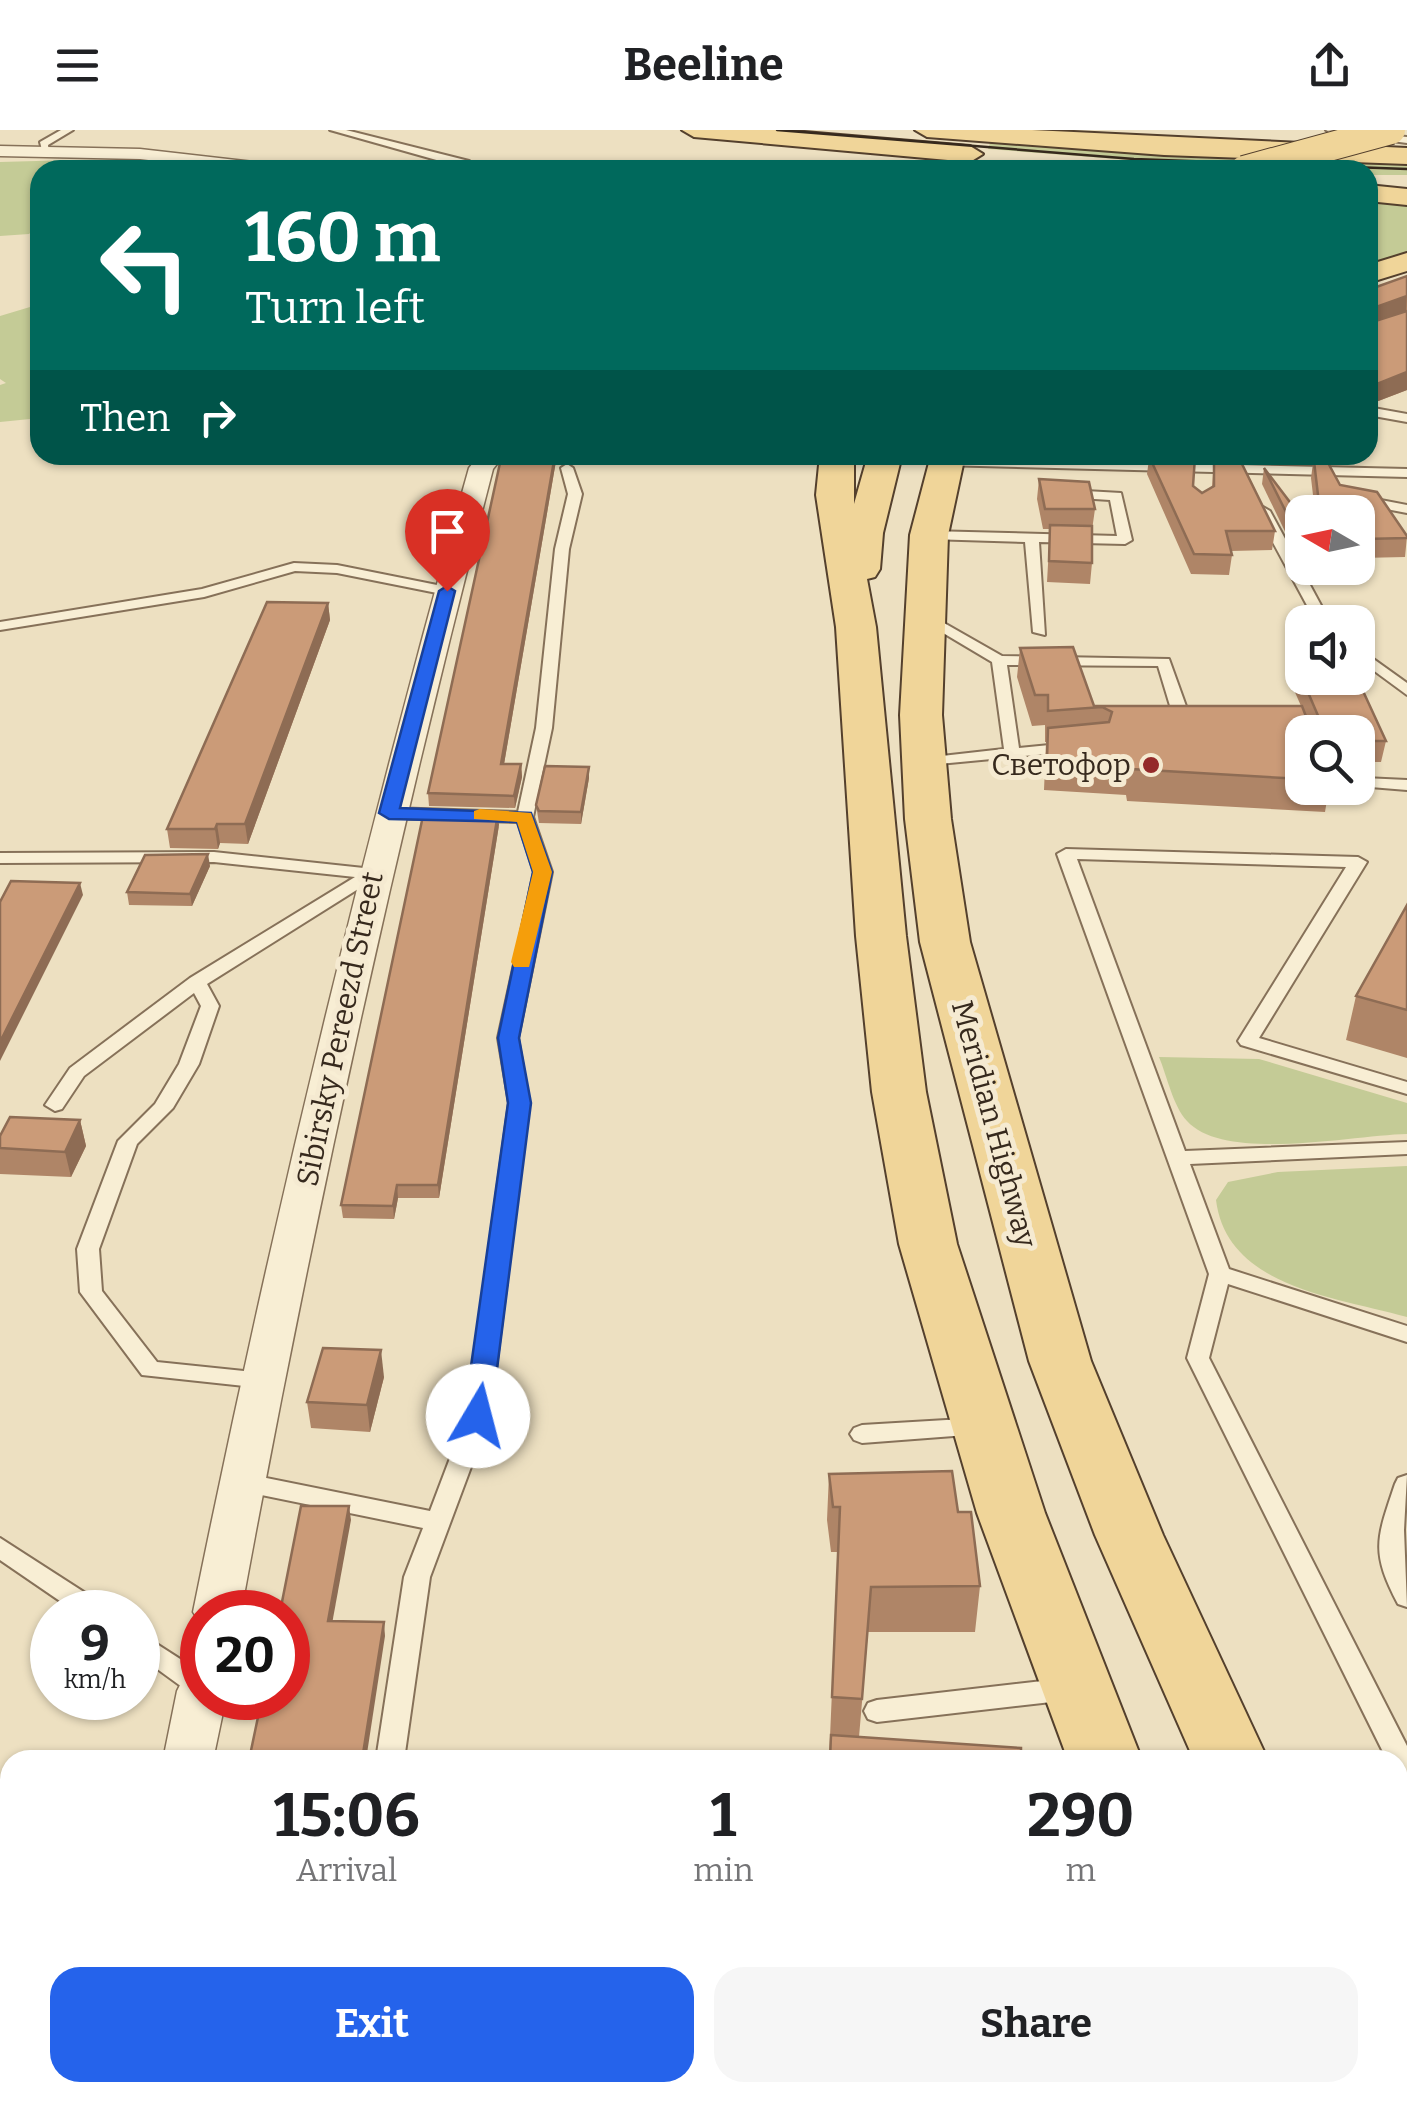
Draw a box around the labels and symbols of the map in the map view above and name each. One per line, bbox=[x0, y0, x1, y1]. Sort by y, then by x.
pin bbox=[405, 489, 490, 592]
north arrow bbox=[1285, 495, 1375, 585]
place label: Светофор bbox=[991, 747, 1131, 783]
marker: Светофор bbox=[1140, 754, 1162, 776]
street label: Sibirsky Pereezd Street bbox=[289, 868, 391, 1189]
street label: Meridian Highway bbox=[944, 997, 1044, 1251]
position arrow bbox=[426, 1364, 530, 1468]
speed limit sign: 20 bbox=[180, 1590, 310, 1720]

